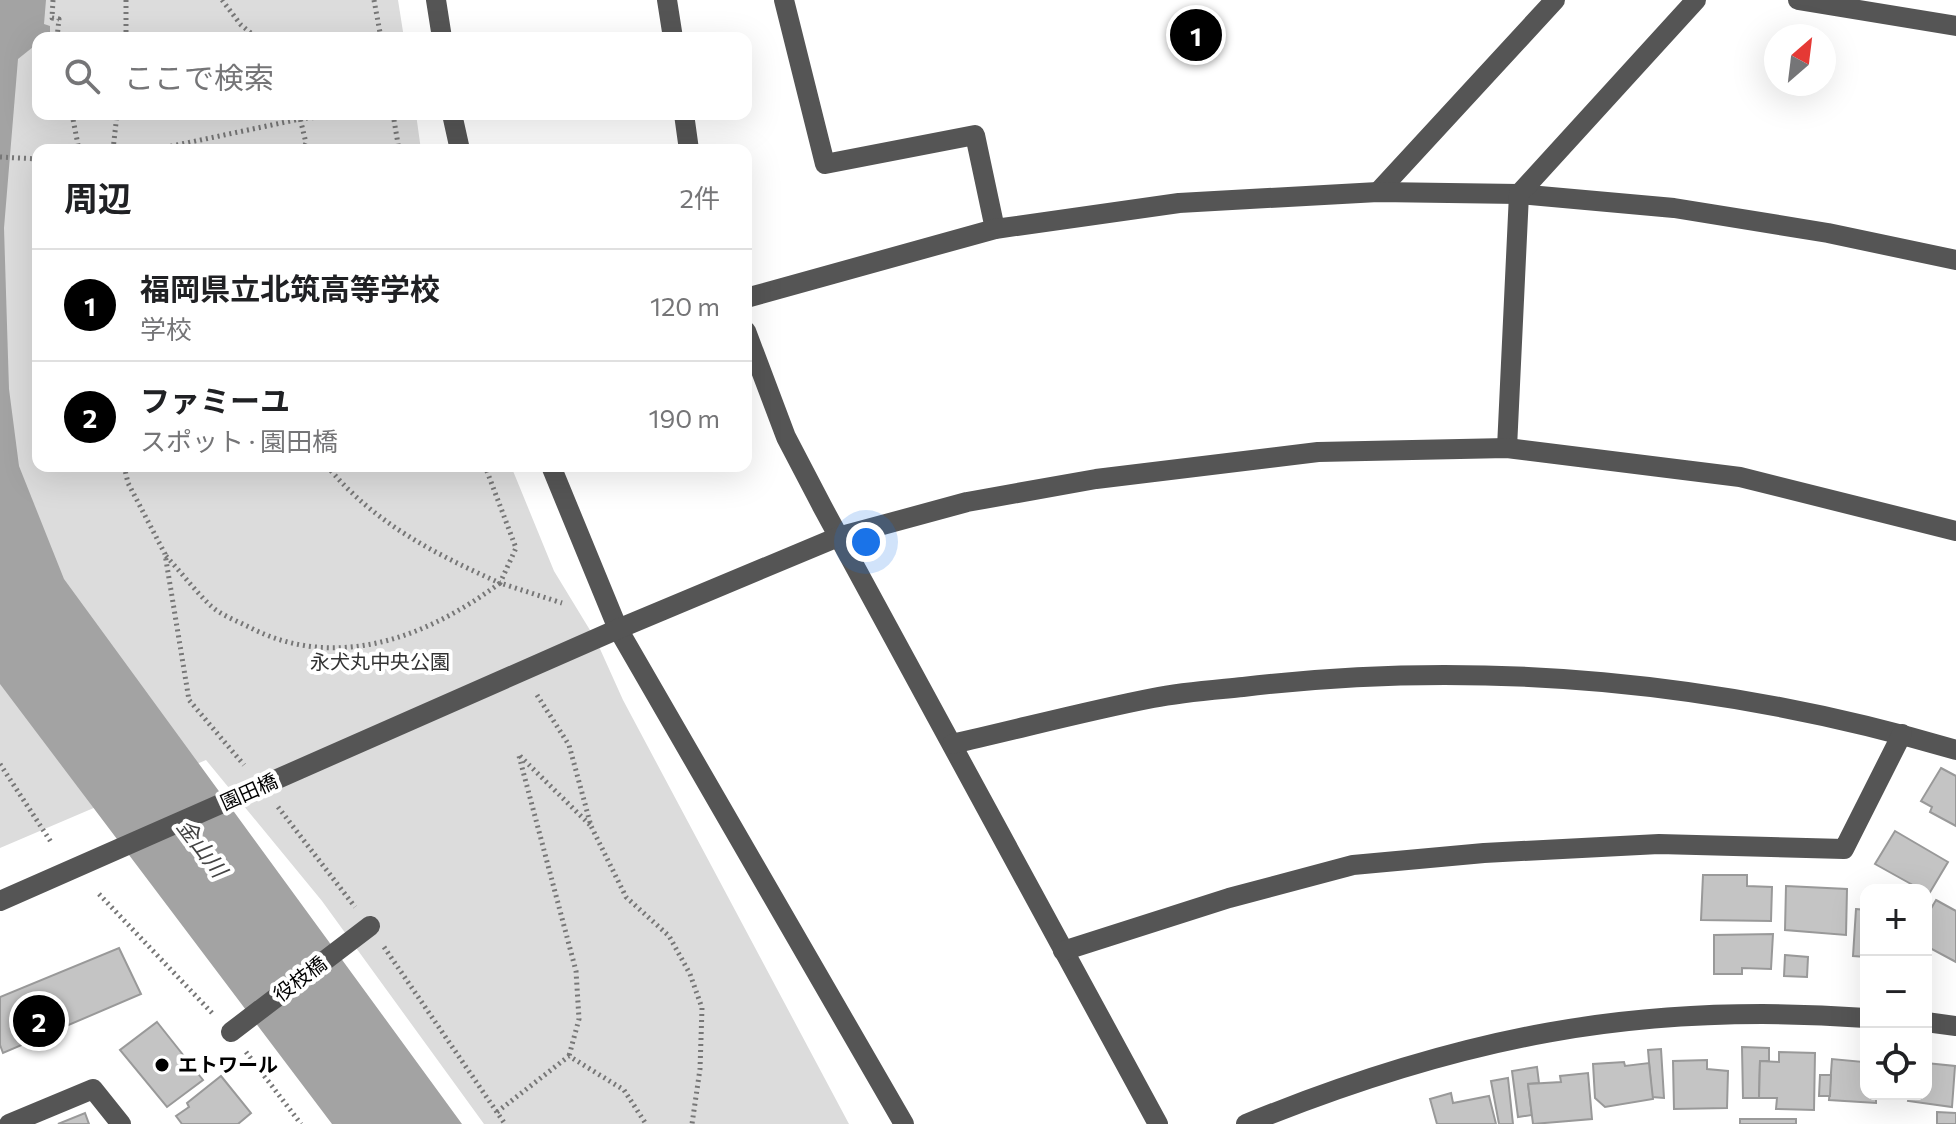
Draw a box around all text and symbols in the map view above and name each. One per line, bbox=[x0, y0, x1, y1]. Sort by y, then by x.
pin: 1 bbox=[1170, 5, 1222, 65]
north arrow bbox=[1764, 24, 1836, 96]
search box bbox=[32, 32, 752, 120]
icon: search bbox=[60, 54, 104, 98]
text: ここで検索 bbox=[124, 58, 274, 95]
text: 周辺 bbox=[64, 176, 132, 218]
text: 2件 bbox=[680, 182, 720, 213]
text: 福岡県立北筑高等学校 bbox=[140, 269, 440, 306]
text: 1 bbox=[84, 290, 96, 321]
text: 120 m bbox=[650, 290, 720, 321]
text: 学校 bbox=[140, 313, 192, 344]
text: ファミーユ bbox=[140, 381, 290, 418]
text: 2 bbox=[83, 402, 97, 433]
text: 190 m bbox=[648, 402, 720, 433]
text: スポット · 園田橋 bbox=[140, 425, 338, 456]
your location bbox=[846, 522, 886, 562]
park label: 永犬丸中央公園 bbox=[310, 649, 450, 673]
street label: 園田橋 bbox=[216, 768, 281, 814]
water label: 金山川 bbox=[172, 813, 234, 884]
map controls bbox=[1860, 884, 1932, 1100]
button: + bbox=[1860, 884, 1932, 956]
street label: 役枝橋 bbox=[268, 951, 331, 1006]
button: − bbox=[1860, 956, 1932, 1028]
pin: 2 bbox=[13, 991, 65, 1051]
button: locate bbox=[1860, 1028, 1932, 1100]
place label: エトワール bbox=[178, 1052, 278, 1076]
marker: エトワール bbox=[153, 1056, 171, 1074]

